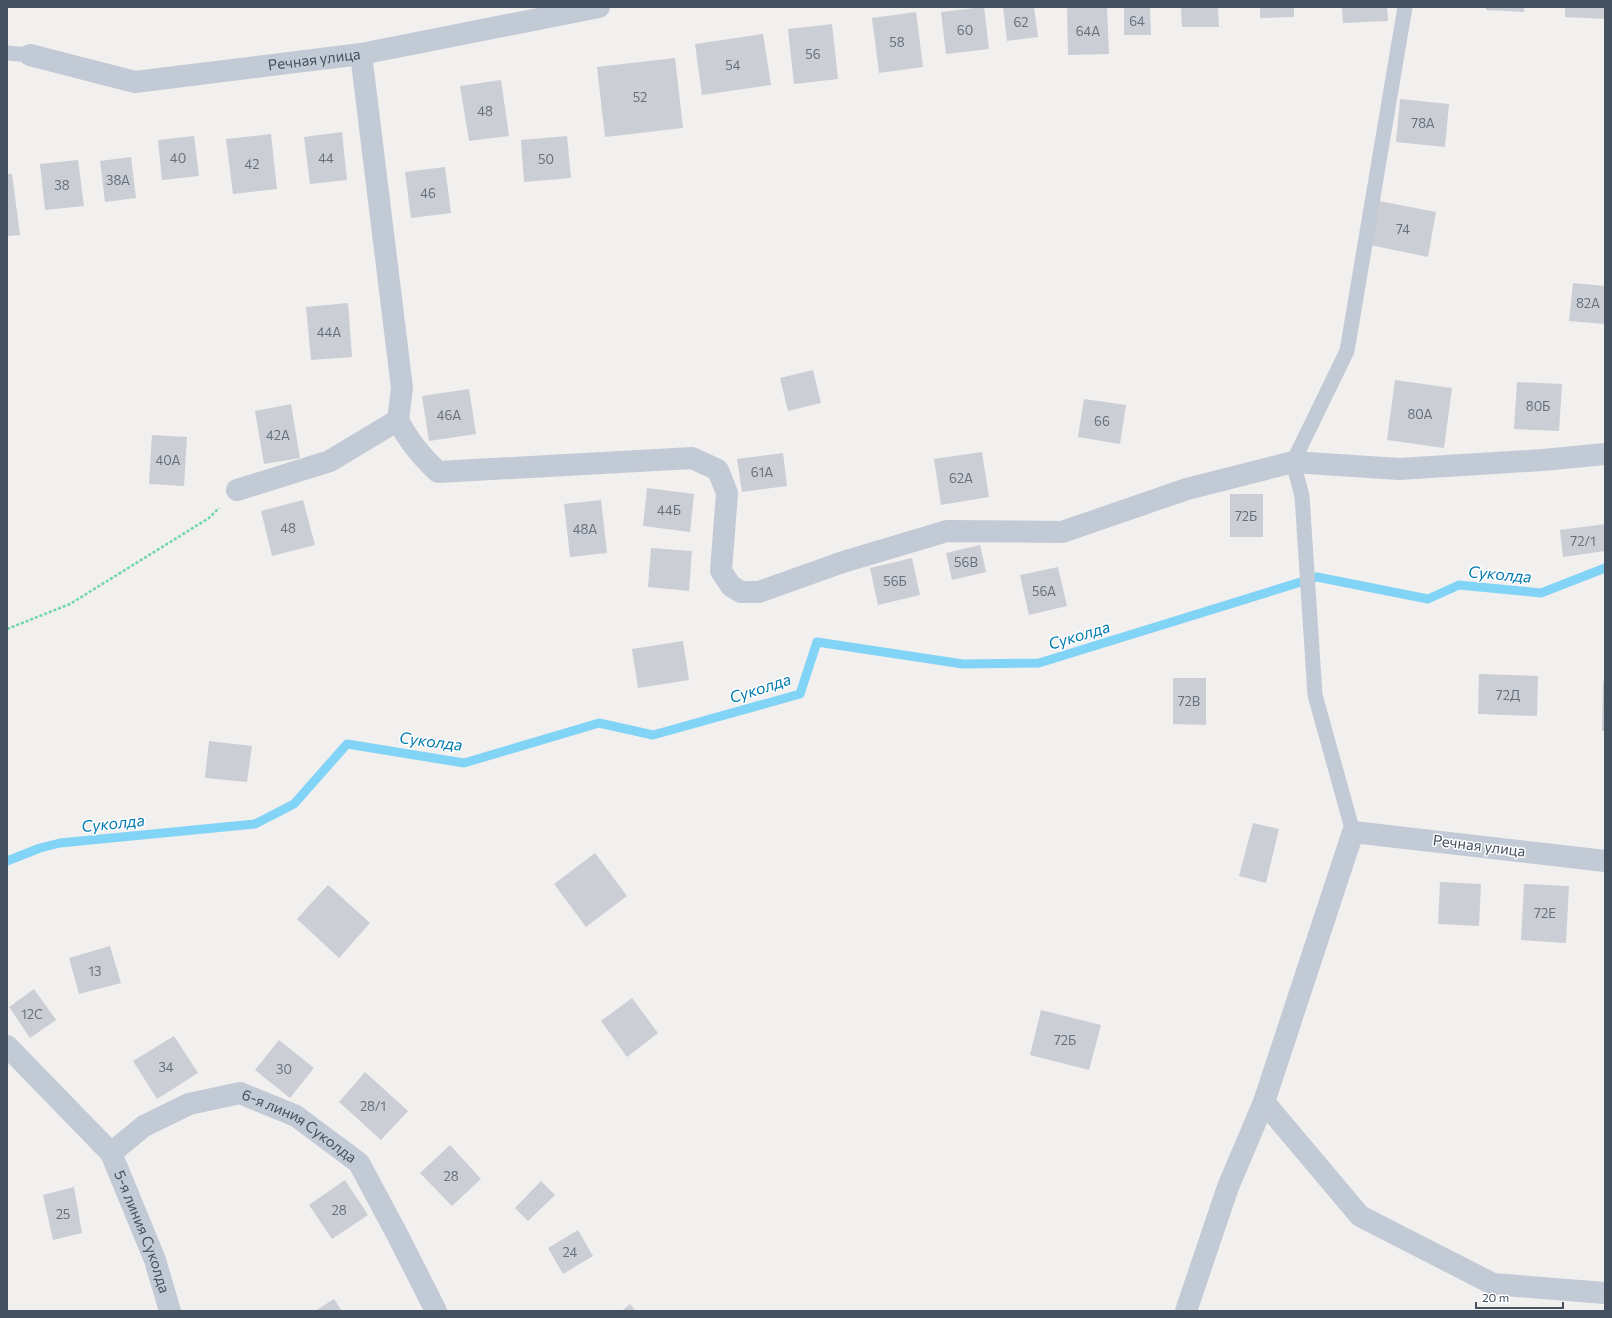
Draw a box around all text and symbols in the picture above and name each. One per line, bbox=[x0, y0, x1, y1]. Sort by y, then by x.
house number: 64 bbox=[1129, 13, 1145, 29]
house number: 62 bbox=[1013, 14, 1029, 30]
house number: 60 bbox=[957, 22, 973, 38]
house number: 64А bbox=[1076, 23, 1100, 39]
house number: 58 bbox=[889, 34, 905, 50]
street label: Речная улица bbox=[267, 44, 361, 73]
house number: 56 bbox=[805, 46, 821, 62]
house number: 54 bbox=[725, 57, 741, 73]
house number: 52 bbox=[633, 89, 647, 105]
house number: 48 bbox=[477, 103, 493, 119]
house number: 78А bbox=[1411, 115, 1435, 131]
house number: 40 bbox=[170, 150, 186, 166]
house number: 44 bbox=[318, 150, 334, 166]
house number: 50 bbox=[538, 151, 554, 167]
house number: 42 bbox=[245, 156, 259, 172]
house number: 38А bbox=[106, 172, 130, 188]
house number: 38 bbox=[54, 177, 70, 193]
house number: 46 bbox=[420, 185, 436, 201]
house number: 74 bbox=[1396, 221, 1410, 237]
house number: 82А bbox=[1576, 295, 1600, 311]
house number: 44А bbox=[317, 324, 341, 340]
house number: 80Б bbox=[1526, 398, 1550, 414]
house number: 80А bbox=[1407, 406, 1433, 422]
house number: 46А bbox=[437, 407, 461, 423]
house number: 66 bbox=[1094, 413, 1110, 429]
house number: 42А bbox=[266, 427, 290, 443]
house number: 40А bbox=[156, 452, 181, 468]
house number: 61А bbox=[751, 464, 773, 480]
house number: 62А bbox=[949, 470, 973, 486]
house number: 44Б bbox=[657, 502, 681, 518]
house number: 72Б bbox=[1235, 508, 1257, 524]
house number: 48 bbox=[280, 520, 296, 536]
house number: 48А bbox=[573, 521, 597, 537]
house number: 72/1 bbox=[1570, 533, 1596, 549]
house number: 56В bbox=[954, 554, 978, 570]
water label: Суколда bbox=[1468, 561, 1532, 586]
house number: 56Б bbox=[883, 573, 907, 589]
house number: 56А bbox=[1032, 583, 1056, 599]
water label: Суколда bbox=[1046, 616, 1112, 653]
water label: Суколда bbox=[727, 669, 793, 706]
house number: 72Д bbox=[1496, 687, 1520, 703]
house number: 72В bbox=[1178, 693, 1200, 709]
water label: Суколда bbox=[398, 727, 464, 754]
water label: Суколда bbox=[80, 810, 146, 835]
street label: Речная улица bbox=[1432, 830, 1526, 860]
house number: 72Е bbox=[1534, 905, 1556, 921]
house number: 13 bbox=[89, 963, 101, 979]
house number: 12С bbox=[21, 1006, 43, 1022]
house number: 72Б bbox=[1054, 1032, 1076, 1048]
house number: 34 bbox=[158, 1059, 174, 1075]
house number: 30 bbox=[276, 1061, 292, 1077]
street label: 6-я линия Суколда bbox=[239, 1085, 361, 1166]
house number: 28/1 bbox=[360, 1098, 386, 1114]
street label: 5-я линия Суколда bbox=[111, 1167, 174, 1295]
house number: 28 bbox=[443, 1168, 459, 1184]
house number: 28 bbox=[331, 1202, 347, 1218]
house number: 25 bbox=[56, 1206, 70, 1222]
house number: 24 bbox=[563, 1244, 578, 1260]
scale bar bbox=[1476, 1284, 1563, 1310]
text: 20 m bbox=[1482, 1290, 1509, 1304]

